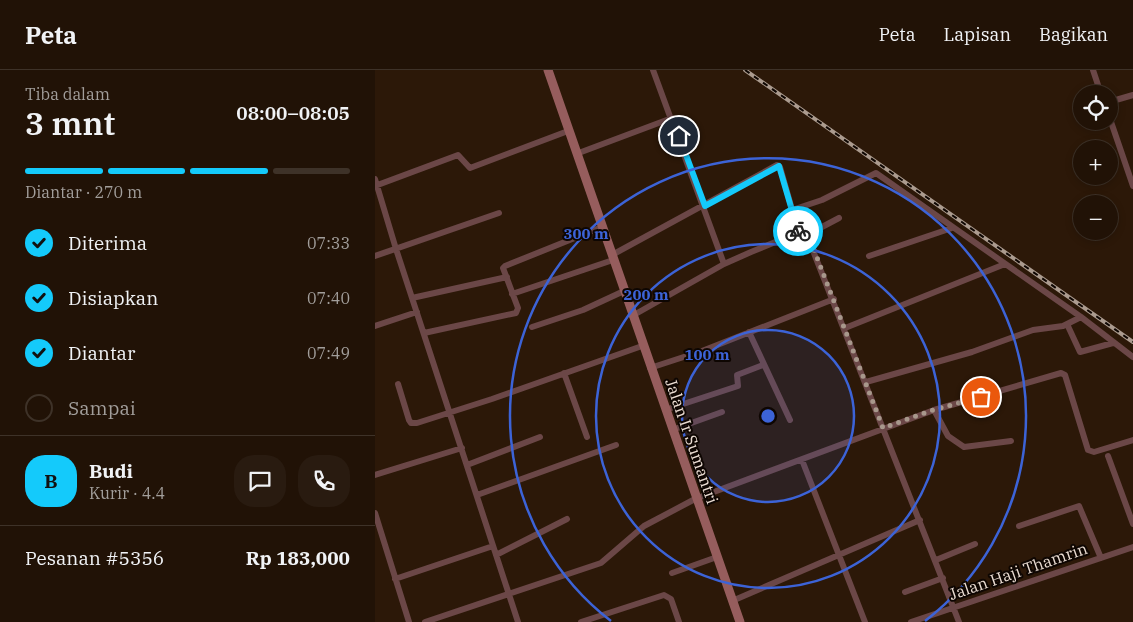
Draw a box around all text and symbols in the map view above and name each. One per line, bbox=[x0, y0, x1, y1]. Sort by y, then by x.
text: Peta bbox=[25, 19, 77, 51]
text: Peta bbox=[879, 23, 916, 46]
text: Lapisan bbox=[944, 23, 1011, 46]
text: Bagikan bbox=[1039, 23, 1108, 46]
text: Tiba dalam bbox=[25, 84, 110, 104]
map controls bbox=[1073, 85, 1118, 240]
button: locate bbox=[1073, 85, 1118, 130]
text: 08:00–08:05 bbox=[236, 101, 350, 125]
text: 3 mnt bbox=[25, 102, 115, 144]
pin bbox=[658, 115, 700, 157]
icon: home bbox=[665, 122, 693, 150]
button: + bbox=[1073, 140, 1118, 185]
text: Diantar · 270 m bbox=[25, 182, 142, 202]
button: − bbox=[1073, 195, 1118, 240]
courier bbox=[773, 206, 823, 256]
icon: bike bbox=[784, 217, 812, 245]
text: 300 m bbox=[563, 224, 609, 243]
icon: check bbox=[25, 229, 53, 257]
text: Diterima bbox=[68, 231, 147, 255]
text: 07:33 bbox=[307, 233, 350, 253]
icon: check bbox=[25, 284, 53, 312]
text: 200 m bbox=[623, 285, 669, 304]
text: Disiapkan bbox=[68, 286, 158, 310]
text: 07:40 bbox=[307, 288, 350, 308]
icon: check bbox=[25, 339, 53, 367]
text: Diantar bbox=[68, 341, 135, 365]
text: 07:49 bbox=[307, 343, 350, 363]
text: 100 m bbox=[684, 345, 730, 364]
street label: Jalan Ir Sumantri bbox=[661, 376, 723, 506]
pin bbox=[960, 376, 1002, 418]
icon: bag bbox=[967, 383, 995, 411]
text: Sampai bbox=[68, 396, 136, 420]
centre of rings bbox=[759, 407, 777, 425]
button: chat bbox=[234, 455, 286, 507]
button: phone bbox=[298, 455, 350, 507]
text: Budi bbox=[89, 459, 133, 483]
text: B bbox=[44, 469, 58, 493]
text: Kurir · 4.4 bbox=[89, 483, 165, 503]
street label: Jalan Haji Thamrin bbox=[946, 538, 1090, 604]
text: Pesanan #5356 bbox=[25, 546, 164, 570]
text: Rp 183,000 bbox=[246, 546, 350, 570]

